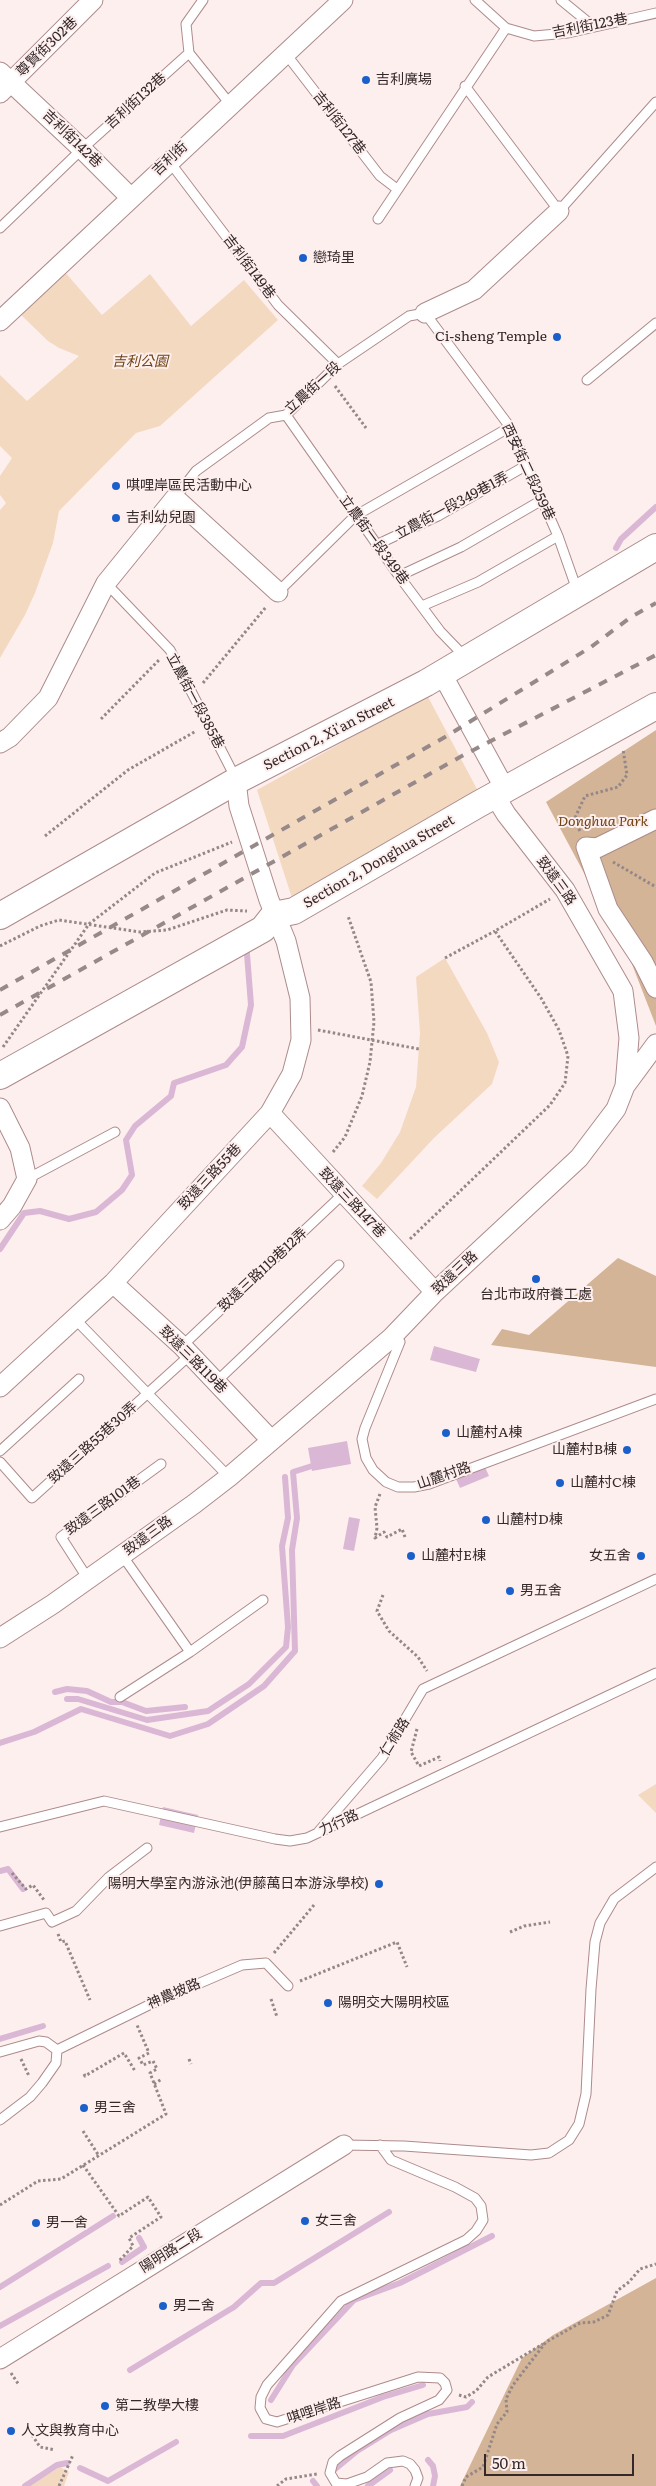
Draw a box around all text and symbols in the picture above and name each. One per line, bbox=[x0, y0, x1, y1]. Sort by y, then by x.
street label: 吉利街123巷 bbox=[551, 10, 629, 42]
street label: 尊賢街302巷 bbox=[13, 14, 81, 80]
street label: 吉利街132巷 bbox=[102, 69, 170, 133]
place label: 吉利廣場 bbox=[376, 72, 432, 88]
marker: 吉利廣場 bbox=[360, 74, 372, 86]
street label: 吉利街127巷 bbox=[309, 88, 369, 158]
street label: 吉利街142巷 bbox=[39, 107, 105, 171]
street label: 吉利街 bbox=[149, 139, 191, 179]
street label: 吉利街149巷 bbox=[219, 232, 279, 302]
place label: 戀琦里 bbox=[313, 250, 355, 266]
marker: 戀琦里 bbox=[297, 252, 309, 264]
place label: Ci-sheng Temple bbox=[435, 329, 547, 345]
marker: Ci-sheng Temple bbox=[551, 331, 563, 343]
park label: 吉利公園 bbox=[112, 354, 168, 370]
street label: 立農街一段 bbox=[281, 358, 345, 418]
street label: 西安街二段259巷 bbox=[498, 421, 558, 523]
street label: 立農街一段349巷1弄 bbox=[392, 469, 512, 543]
place label: 唭哩岸區民活動中心 bbox=[126, 478, 252, 494]
marker: 唭哩岸區民活動中心 bbox=[110, 480, 122, 492]
street label: 立農街一段349巷 bbox=[336, 492, 412, 588]
place label: 吉利幼兒園 bbox=[126, 510, 196, 526]
marker: 吉利幼兒園 bbox=[110, 512, 122, 524]
street label: 立農街一段385巷 bbox=[163, 650, 227, 752]
street label: Section 2, Xi'an Street bbox=[261, 694, 397, 774]
street label: Section 2, Donghua Street bbox=[301, 812, 457, 912]
park label: Donghua Park bbox=[558, 814, 648, 830]
street label: 致遠三路 bbox=[533, 853, 579, 909]
street label: 致遠三路55巷 bbox=[175, 1140, 245, 1214]
street label: 致遠三路147巷 bbox=[315, 1165, 389, 1241]
street label: 致遠三路119巷12弄 bbox=[215, 1224, 311, 1316]
street label: 致遠三路 bbox=[429, 1248, 481, 1298]
marker: 台北市政府養工處 bbox=[530, 1273, 542, 1285]
place label: 台北市政府養工處 bbox=[480, 1287, 592, 1303]
street label: 致遠三路119巷 bbox=[156, 1323, 230, 1397]
street label: 致遠三路55巷30弄 bbox=[45, 1399, 141, 1487]
place label: 山麓村A棟 bbox=[456, 1425, 522, 1441]
marker: 山麓村A棟 bbox=[440, 1427, 452, 1439]
place label: 山麓村B棟 bbox=[552, 1442, 617, 1458]
marker: 山麓村B棟 bbox=[621, 1444, 633, 1456]
street label: 山麓村路 bbox=[415, 1459, 473, 1493]
street label: 致遠三路101巷 bbox=[62, 1473, 144, 1539]
place label: 山麓村C棟 bbox=[570, 1475, 636, 1491]
marker: 山麓村C棟 bbox=[554, 1477, 566, 1489]
place label: 山麓村D棟 bbox=[496, 1512, 563, 1528]
street label: 致遠三路 bbox=[120, 1513, 176, 1559]
marker: 山麓村D棟 bbox=[480, 1514, 492, 1526]
place label: 山麓村E棟 bbox=[421, 1548, 486, 1564]
place label: 女五舍 bbox=[589, 1548, 631, 1564]
marker: 山麓村E棟 bbox=[405, 1550, 417, 1562]
marker: 女五舍 bbox=[635, 1550, 647, 1562]
place label: 男五舍 bbox=[520, 1583, 562, 1599]
marker: 男五舍 bbox=[504, 1585, 516, 1597]
street label: 仁術路 bbox=[377, 1715, 413, 1759]
street label: 力行路 bbox=[316, 1807, 362, 1839]
place label: 陽明大學室內游泳池(伊藤萬日本游泳學校) bbox=[108, 1876, 369, 1892]
marker: 陽明大學室內游泳池(伊藤萬日本游泳學校) bbox=[373, 1878, 385, 1890]
street label: 神農坡路 bbox=[145, 1975, 203, 2013]
place label: 陽明交大陽明校區 bbox=[338, 1995, 450, 2011]
marker: 陽明交大陽明校區 bbox=[322, 1997, 334, 2009]
place label: 男三舍 bbox=[94, 2100, 136, 2116]
marker: 男三舍 bbox=[78, 2102, 90, 2114]
place label: 女三舍 bbox=[315, 2213, 357, 2229]
place label: 男一舍 bbox=[46, 2215, 88, 2231]
marker: 女三舍 bbox=[299, 2215, 311, 2227]
marker: 男一舍 bbox=[30, 2217, 42, 2229]
street label: 陽明路二段 bbox=[137, 2225, 205, 2277]
place label: 男二舍 bbox=[173, 2298, 215, 2314]
marker: 男二舍 bbox=[157, 2300, 169, 2312]
street label: 唭哩岸路 bbox=[285, 2394, 343, 2428]
place label: 第二教學大樓 bbox=[115, 2398, 199, 2414]
marker: 第二教學大樓 bbox=[99, 2400, 111, 2412]
place label: 人文與教育中心 bbox=[21, 2423, 119, 2439]
marker: 人文與教育中心 bbox=[5, 2425, 17, 2437]
scale bar bbox=[486, 2444, 636, 2476]
text: 50 m bbox=[492, 2451, 526, 2474]

